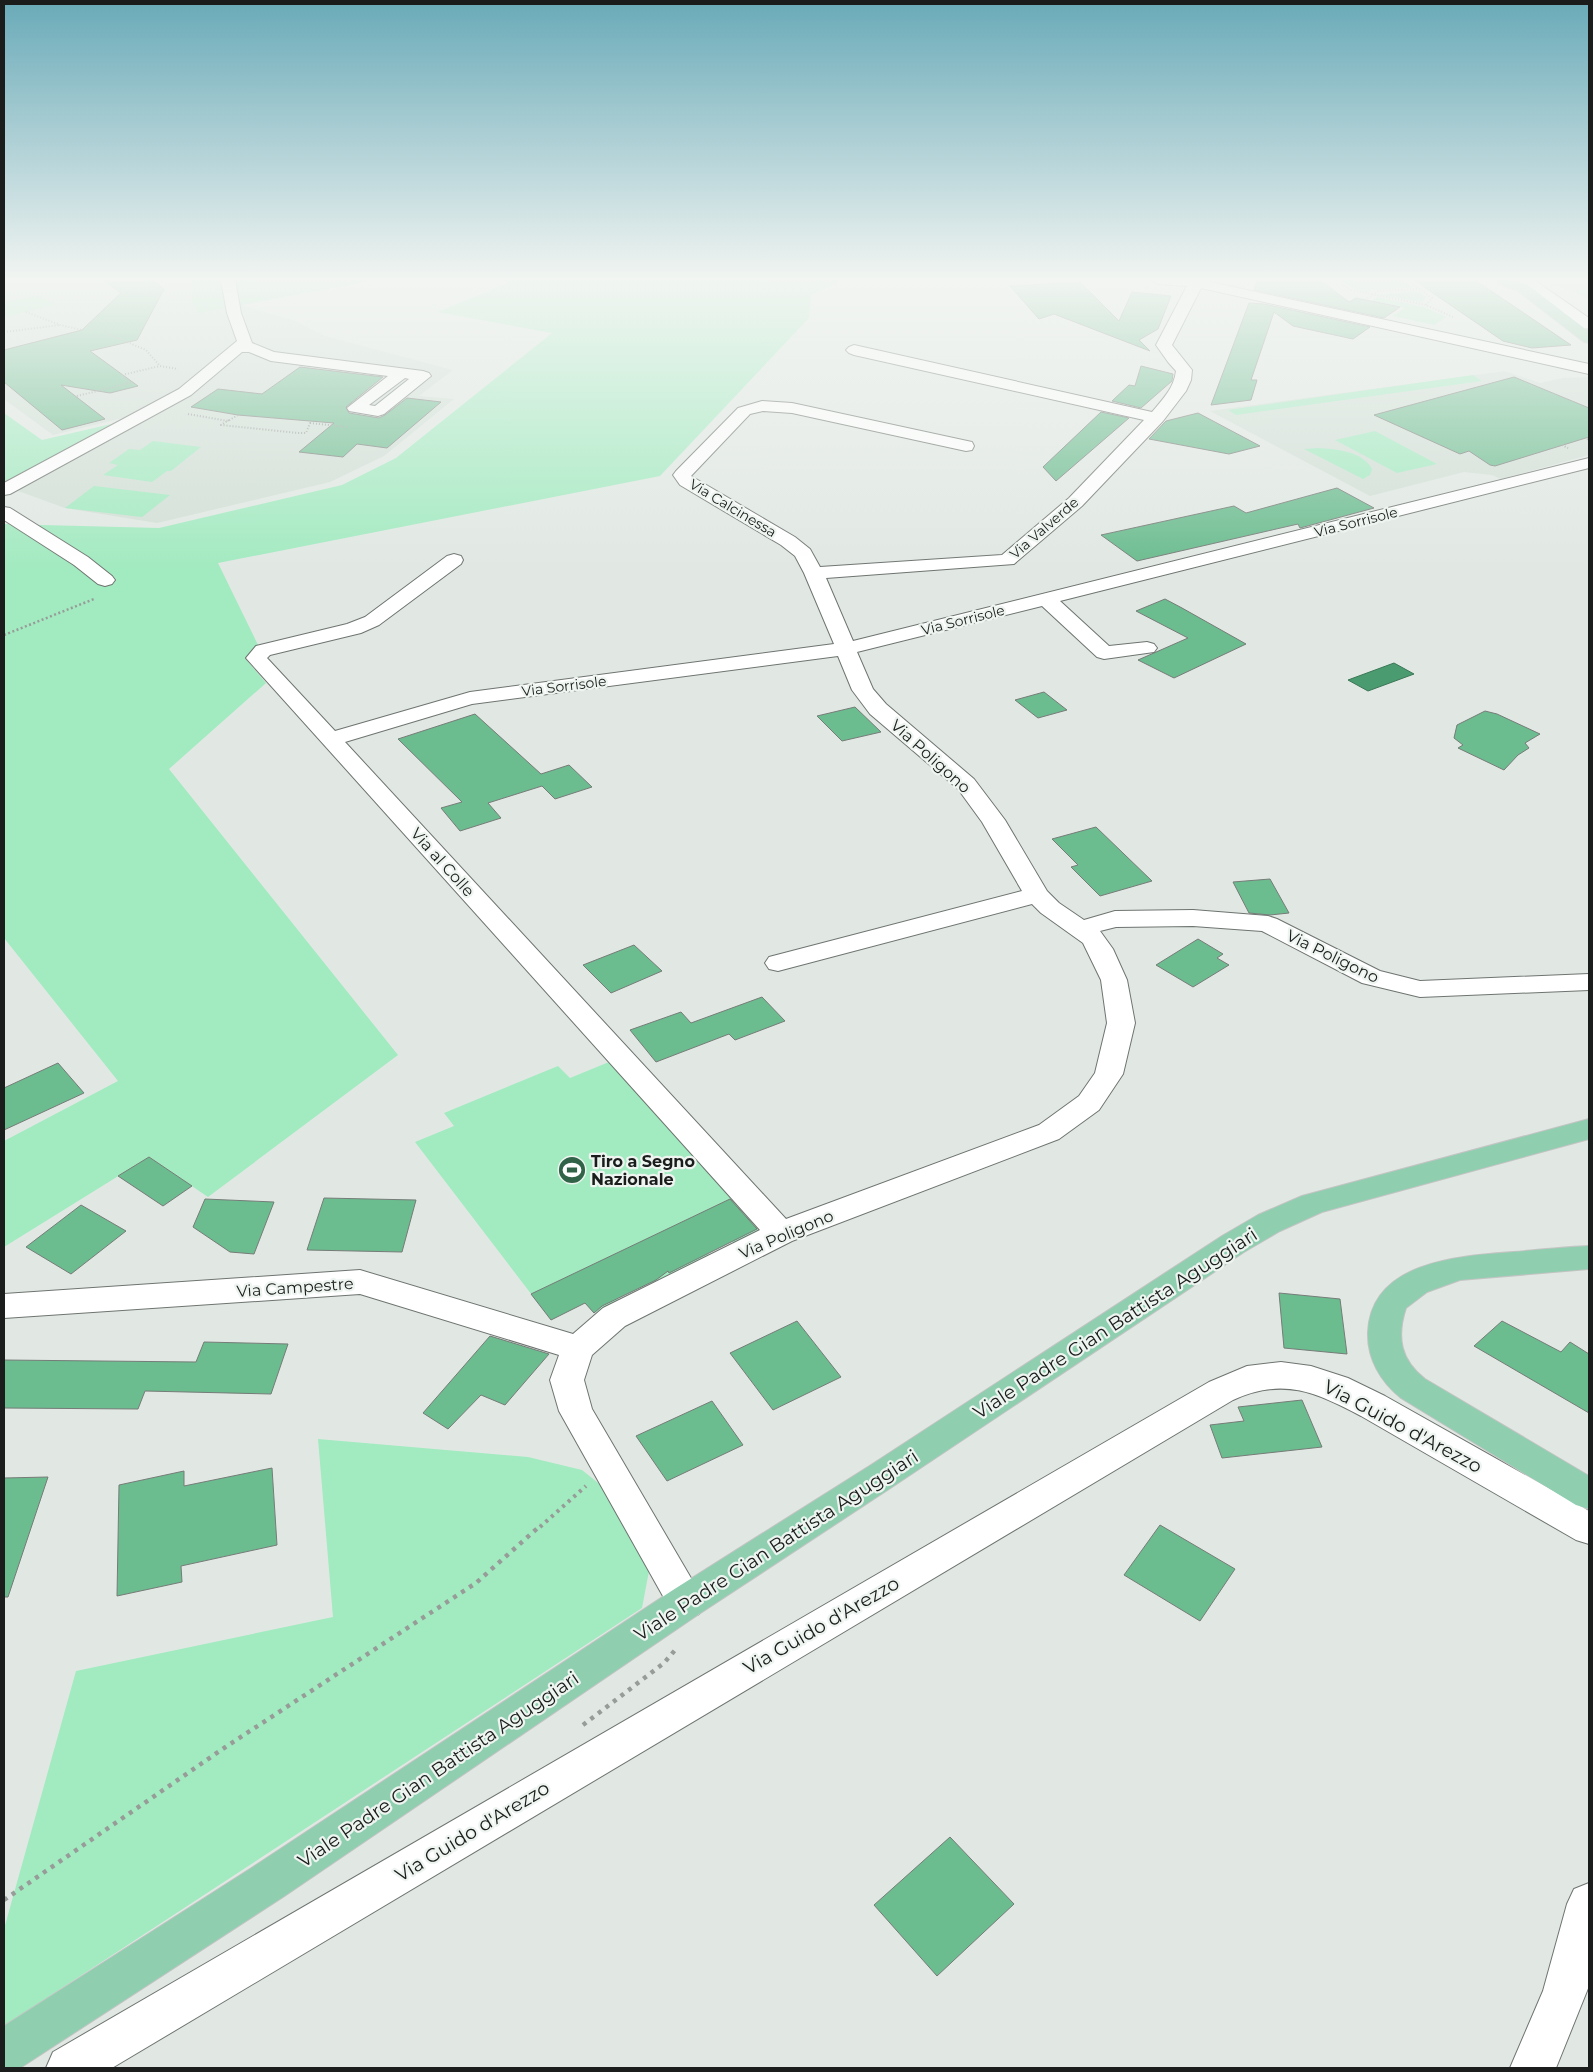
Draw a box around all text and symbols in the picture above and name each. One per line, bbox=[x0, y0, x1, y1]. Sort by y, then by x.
street label: Via Calcinessa bbox=[686, 475, 780, 541]
street label: Via Valverde bbox=[1006, 493, 1082, 563]
street label: Via Sorrisole bbox=[1312, 503, 1400, 541]
street label: Via Sorrisole bbox=[919, 601, 1007, 639]
street label: Via Sorrisole bbox=[521, 672, 607, 700]
street label: Via Poligono bbox=[887, 716, 974, 797]
street label: Via al Colle bbox=[407, 824, 478, 901]
street label: Via Poligono bbox=[1283, 926, 1382, 987]
place label: Tiro a Segno Nazionale bbox=[591, 1152, 695, 1189]
sports icon: Tiro a Segno Nazionale bbox=[557, 1155, 587, 1185]
street label: Via Poligono bbox=[736, 1206, 836, 1263]
street label: Viale Padre Gian Battista Aguggiari bbox=[969, 1223, 1262, 1424]
street label: Via Campestre bbox=[236, 1274, 354, 1301]
street label: Via Guido d'Arezzo bbox=[1320, 1375, 1486, 1478]
street label: Viale Padre Gian Battista Aguggiari bbox=[630, 1445, 923, 1646]
street label: Via Guido d'Arezzo bbox=[739, 1571, 903, 1679]
street label: Viale Padre Gian Battista Aguggiari bbox=[293, 1667, 583, 1872]
street label: Via Guido d'Arezzo bbox=[391, 1776, 554, 1887]

